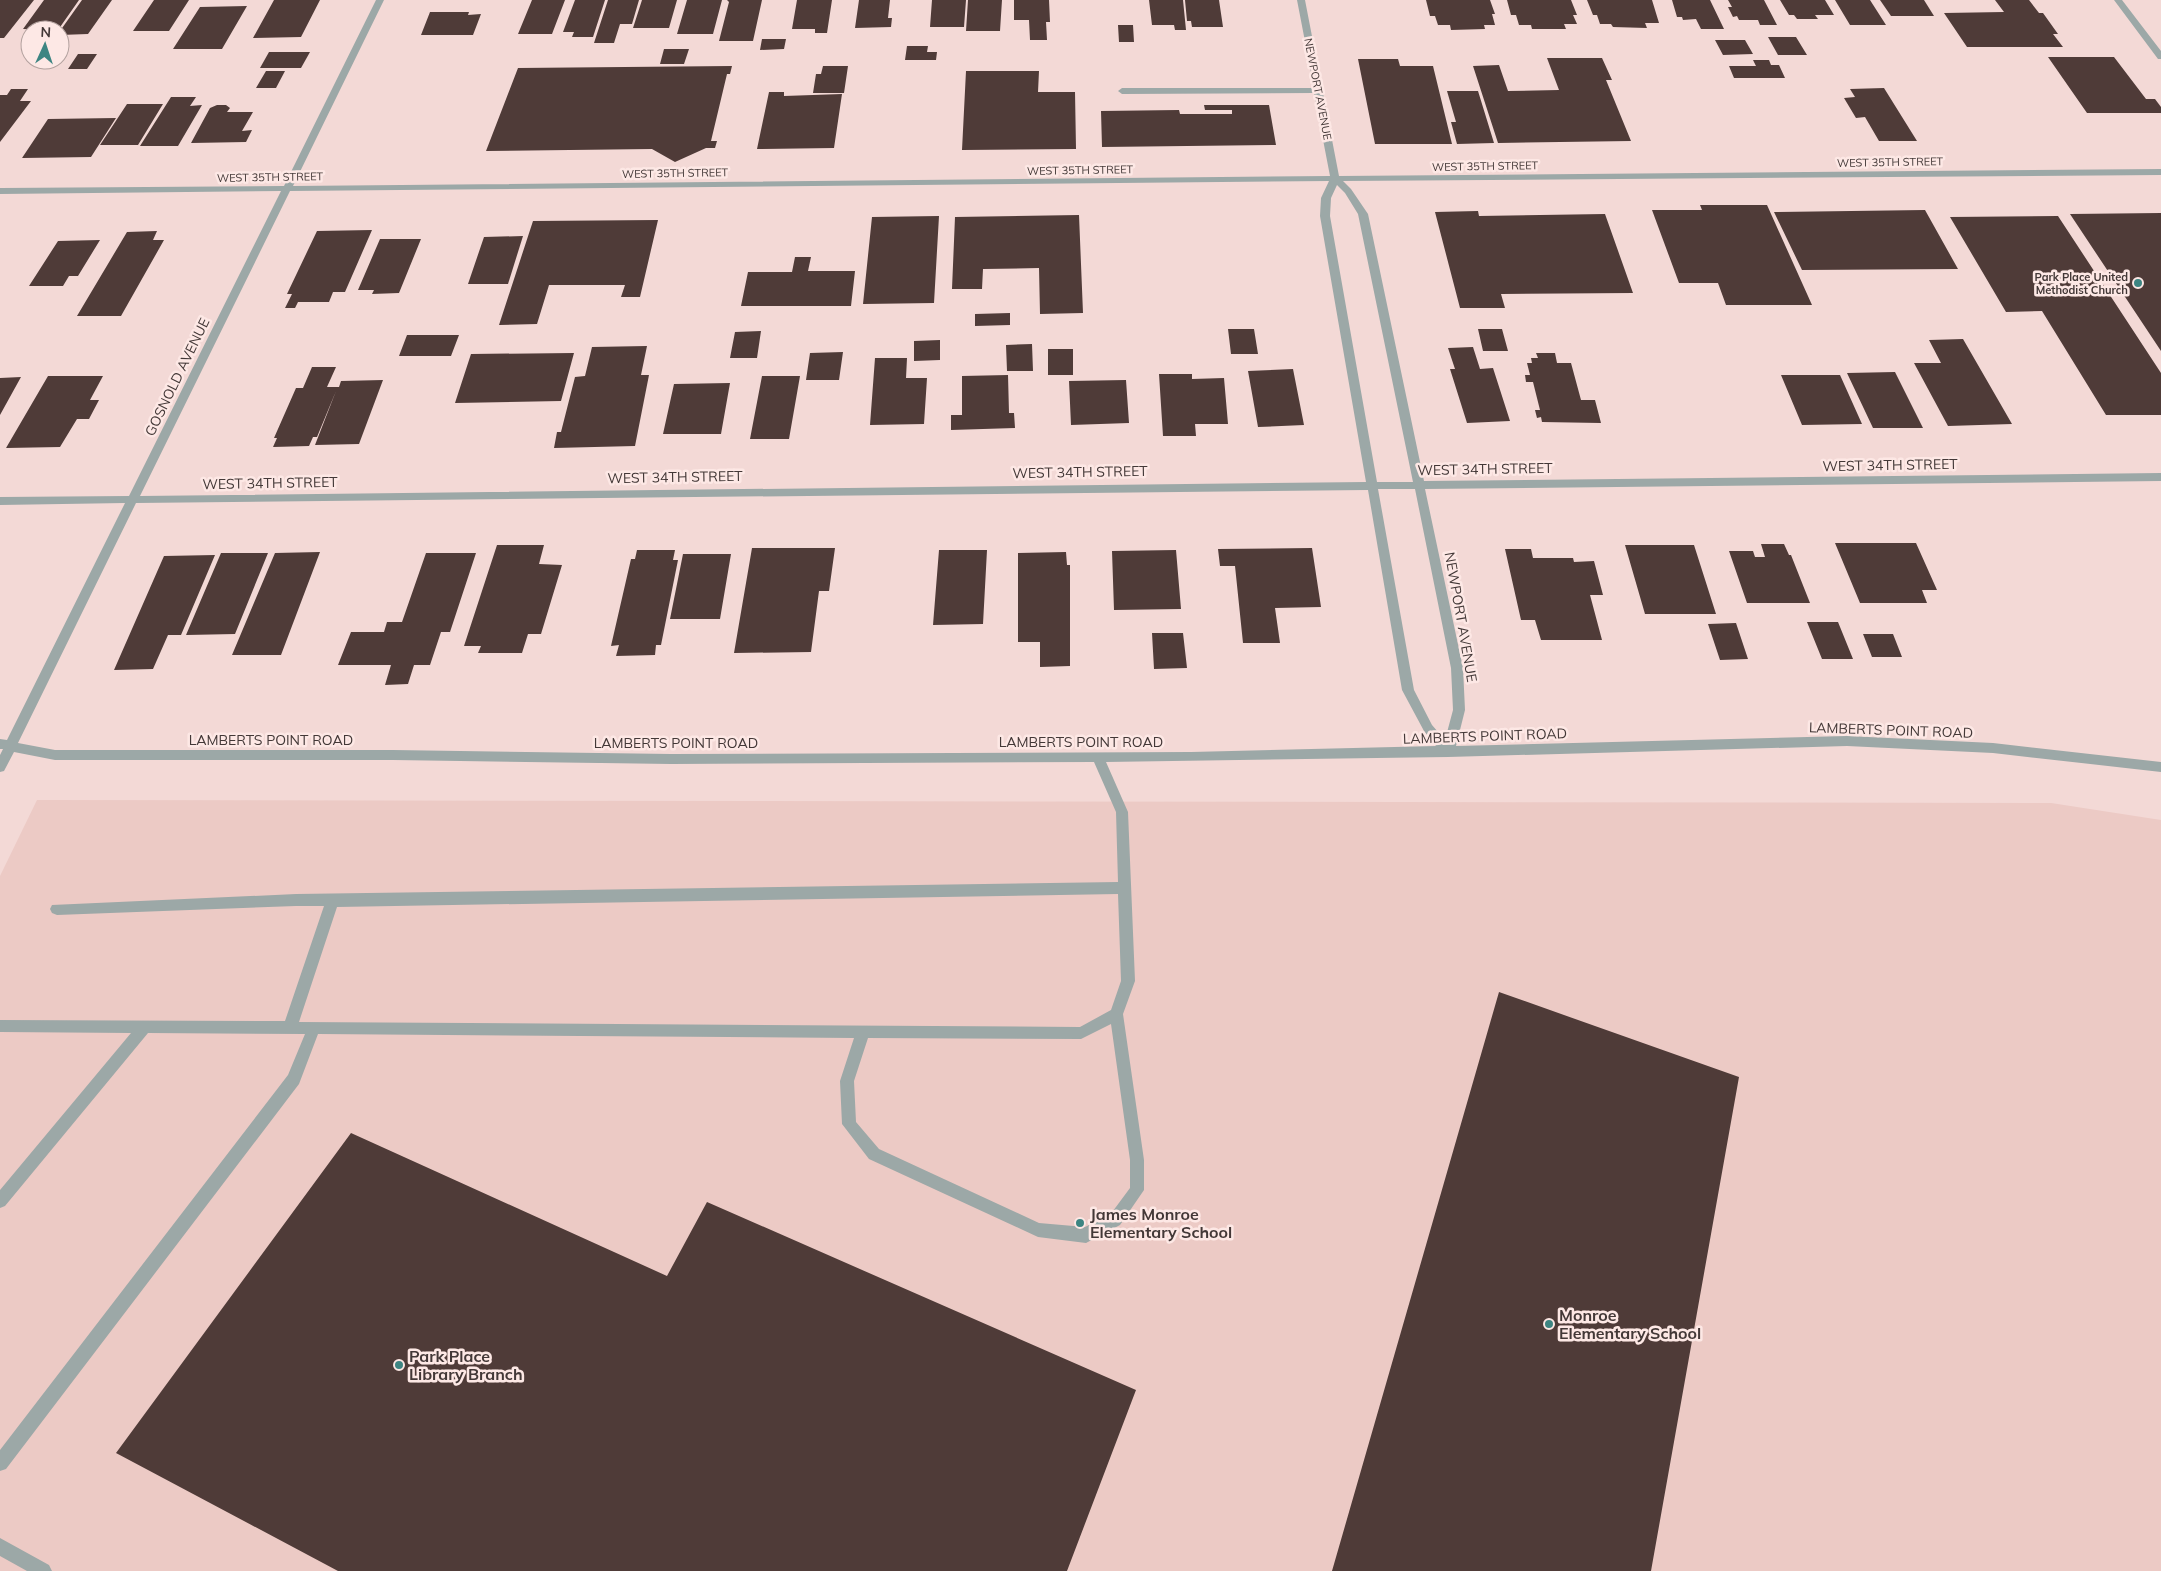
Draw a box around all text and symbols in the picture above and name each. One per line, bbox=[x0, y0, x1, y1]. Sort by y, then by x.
north arrow bbox=[20, 20, 70, 70]
text: N bbox=[40, 23, 51, 41]
street label: NEWPORT AVENUE bbox=[1301, 37, 1335, 141]
street label: WEST 35TH STREET bbox=[1837, 154, 1944, 170]
street label: WEST 35TH STREET bbox=[1432, 158, 1539, 174]
street label: WEST 35TH STREET bbox=[1027, 162, 1134, 178]
street label: WEST 35TH STREET bbox=[622, 165, 729, 181]
street label: WEST 35TH STREET bbox=[217, 169, 324, 185]
place label: Park Place United Methodist Church bbox=[2035, 270, 2128, 297]
marker: Park Place United Methodist Church bbox=[2132, 277, 2144, 289]
street label: GOSNOLD AVENUE bbox=[141, 315, 213, 439]
street label: WEST 34TH STREET bbox=[1822, 455, 1958, 475]
street label: WEST 34TH STREET bbox=[1417, 459, 1553, 479]
street label: WEST 34TH STREET bbox=[1012, 462, 1148, 482]
street label: WEST 34TH STREET bbox=[607, 467, 743, 487]
street label: WEST 34TH STREET bbox=[202, 473, 338, 493]
street label: NEWPORT AVENUE bbox=[1441, 550, 1481, 684]
street label: LAMBERTS POINT ROAD bbox=[1809, 718, 1973, 742]
street label: LAMBERTS POINT ROAD bbox=[1403, 724, 1567, 748]
street label: LAMBERTS POINT ROAD bbox=[189, 731, 353, 749]
street label: LAMBERTS POINT ROAD bbox=[999, 733, 1163, 751]
street label: LAMBERTS POINT ROAD bbox=[594, 734, 758, 752]
place label: James Monroe Elementary School bbox=[1090, 1204, 1232, 1242]
marker: James Monroe Elementary School bbox=[1074, 1217, 1086, 1229]
place label: Monroe Elementary School bbox=[1559, 1305, 1701, 1343]
marker: Monroe Elementary School bbox=[1543, 1318, 1555, 1330]
place label: Park Place Library Branch bbox=[409, 1346, 523, 1384]
marker: Park Place Library Branch bbox=[393, 1359, 405, 1371]

